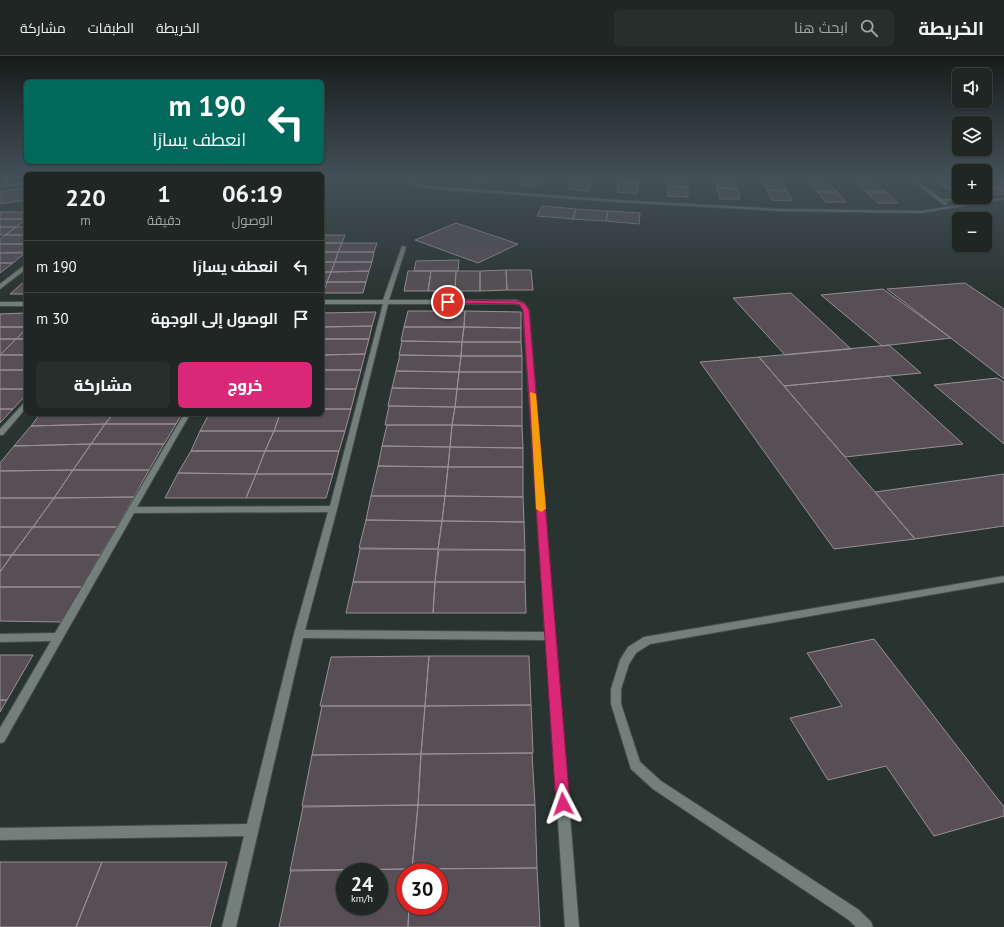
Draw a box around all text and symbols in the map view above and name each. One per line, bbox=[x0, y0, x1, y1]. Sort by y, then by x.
search box bbox=[614, 10, 894, 46]
text: الخريطة bbox=[918, 16, 984, 40]
icon: search bbox=[858, 17, 880, 39]
text: ابحث هنا bbox=[794, 18, 848, 37]
text: مشاركة bbox=[20, 19, 66, 37]
text: الطبقات bbox=[88, 19, 134, 37]
text: الخريطة bbox=[156, 19, 200, 37]
map controls bbox=[952, 68, 992, 252]
button: sound bbox=[952, 68, 992, 108]
text: 190 m bbox=[169, 87, 246, 124]
icon: left bbox=[260, 96, 312, 148]
button: layers bbox=[952, 116, 992, 156]
text: انعطف يسارًا bbox=[152, 128, 246, 151]
button: + bbox=[952, 164, 992, 204]
text: 1 bbox=[157, 178, 171, 209]
text: 06:19 bbox=[222, 178, 283, 209]
text: 220 bbox=[65, 182, 106, 213]
text: m bbox=[80, 212, 91, 229]
text: دقيقة bbox=[147, 212, 181, 229]
text: الوصول bbox=[232, 212, 273, 229]
button: − bbox=[952, 212, 992, 252]
icon: left bbox=[290, 256, 312, 278]
text: 190 m bbox=[36, 257, 77, 276]
text: انعطف يسارًا bbox=[192, 257, 278, 276]
pin bbox=[431, 285, 465, 319]
icon: arrive bbox=[437, 291, 459, 313]
icon: arrive bbox=[290, 308, 312, 330]
text: 30 m bbox=[36, 309, 69, 328]
text: الوصول إلى الوجهة bbox=[151, 309, 278, 328]
button: مشاركة bbox=[36, 362, 170, 408]
button: خروج bbox=[178, 362, 312, 408]
position arrow bbox=[542, 783, 584, 825]
speed limit sign: 30 bbox=[396, 863, 448, 915]
text: 24 bbox=[351, 871, 373, 897]
text: km/h bbox=[351, 892, 373, 905]

